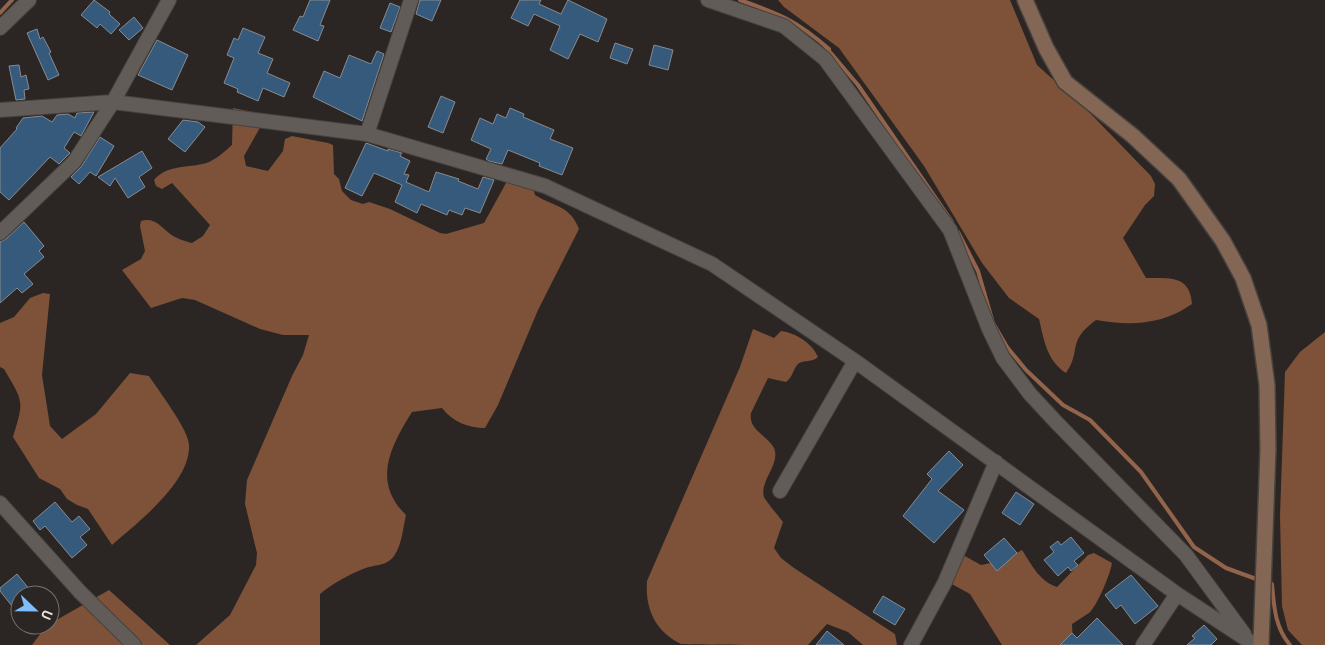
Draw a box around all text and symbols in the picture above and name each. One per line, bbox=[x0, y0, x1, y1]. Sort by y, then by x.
north arrow bbox=[10, 585, 60, 635]
text: U bbox=[37, 607, 57, 622]

